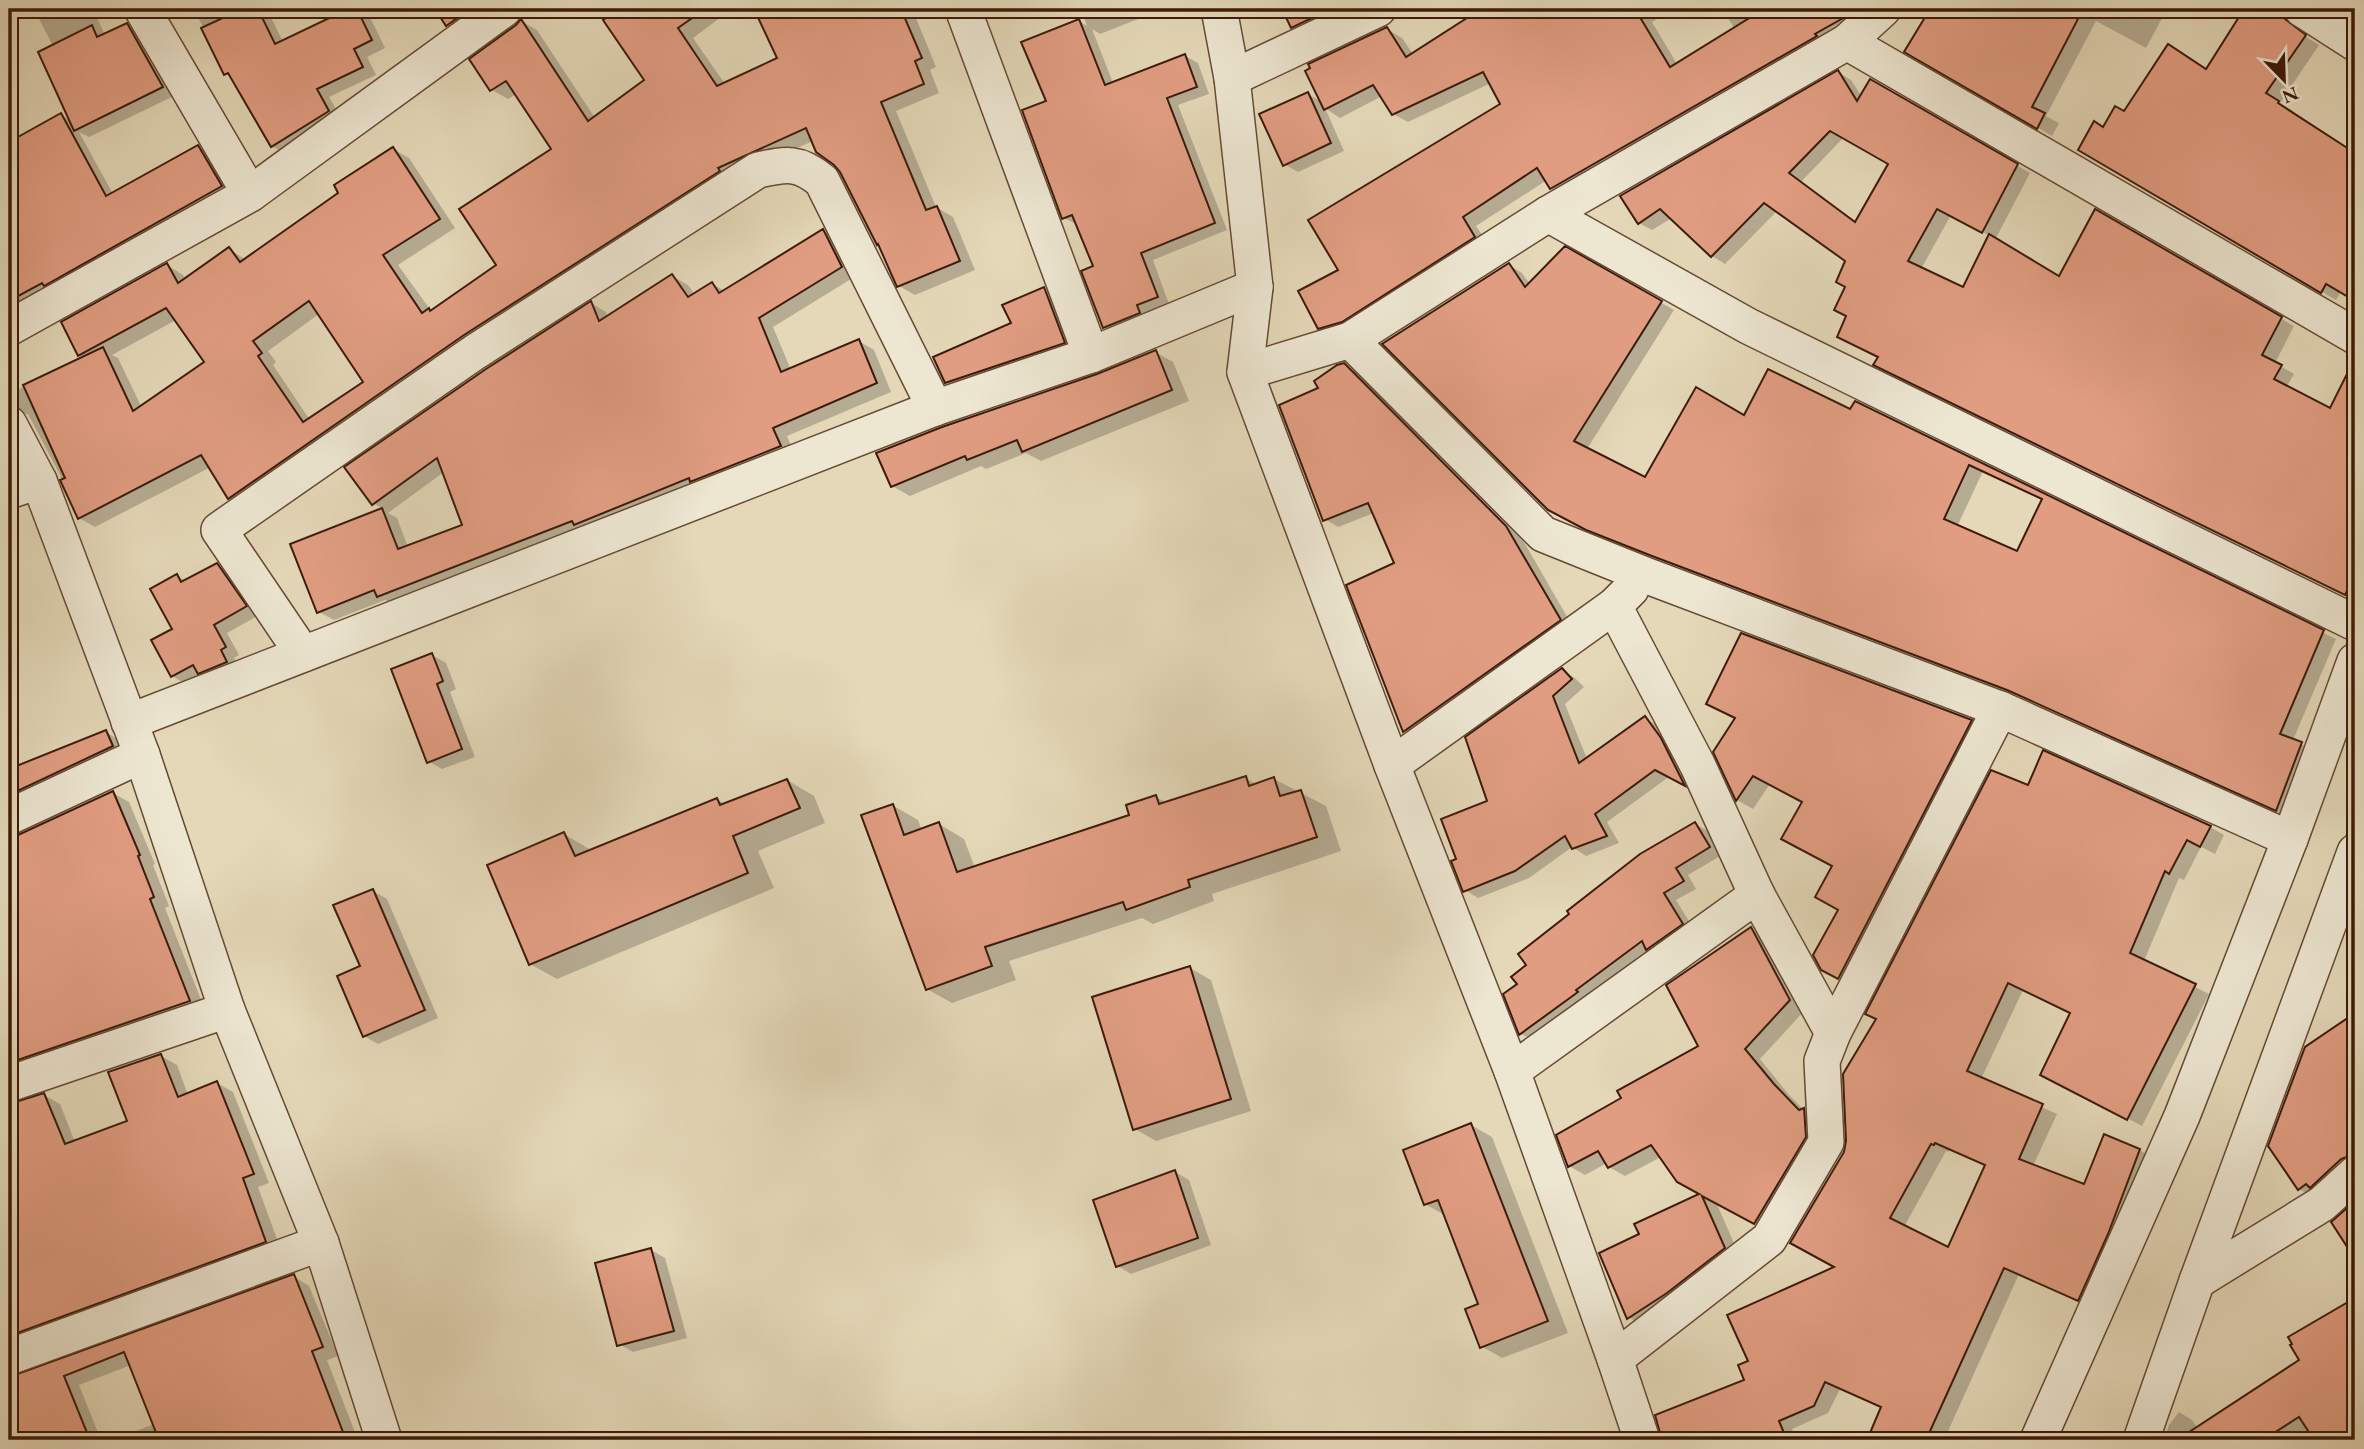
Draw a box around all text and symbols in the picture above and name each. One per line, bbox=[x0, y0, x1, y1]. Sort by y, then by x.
north arrow bbox=[2248, 46, 2318, 116]
text: N bbox=[2278, 81, 2302, 110]

